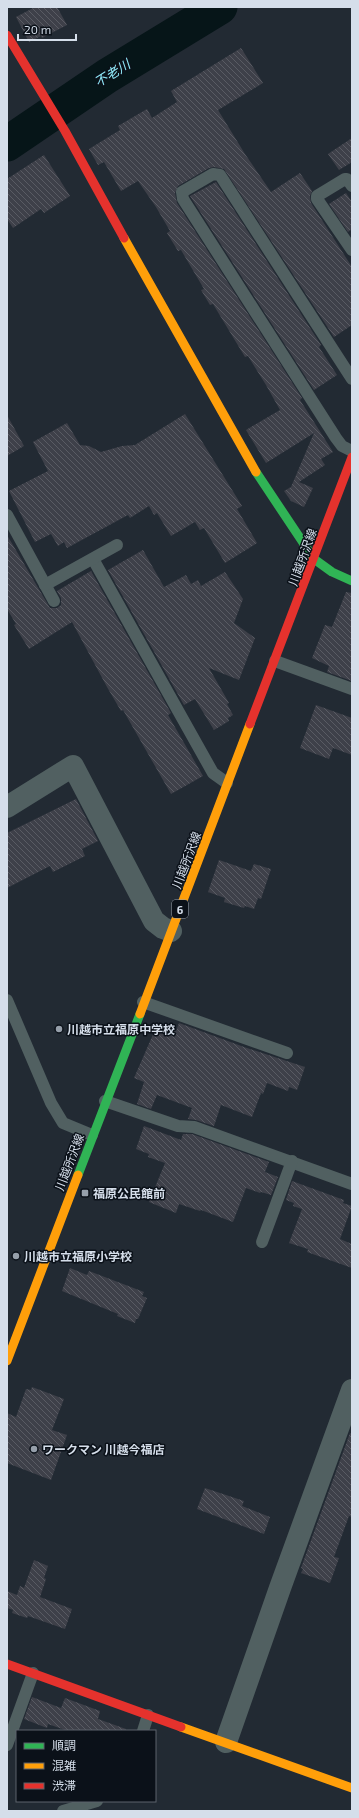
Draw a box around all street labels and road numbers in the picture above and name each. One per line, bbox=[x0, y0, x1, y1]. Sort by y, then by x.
street label: 川越所沢線 bbox=[285, 526, 319, 588]
street label: 川越所沢線 bbox=[169, 829, 203, 891]
road number: 6 bbox=[172, 900, 188, 918]
street label: 川越所沢線 bbox=[52, 1131, 86, 1193]

